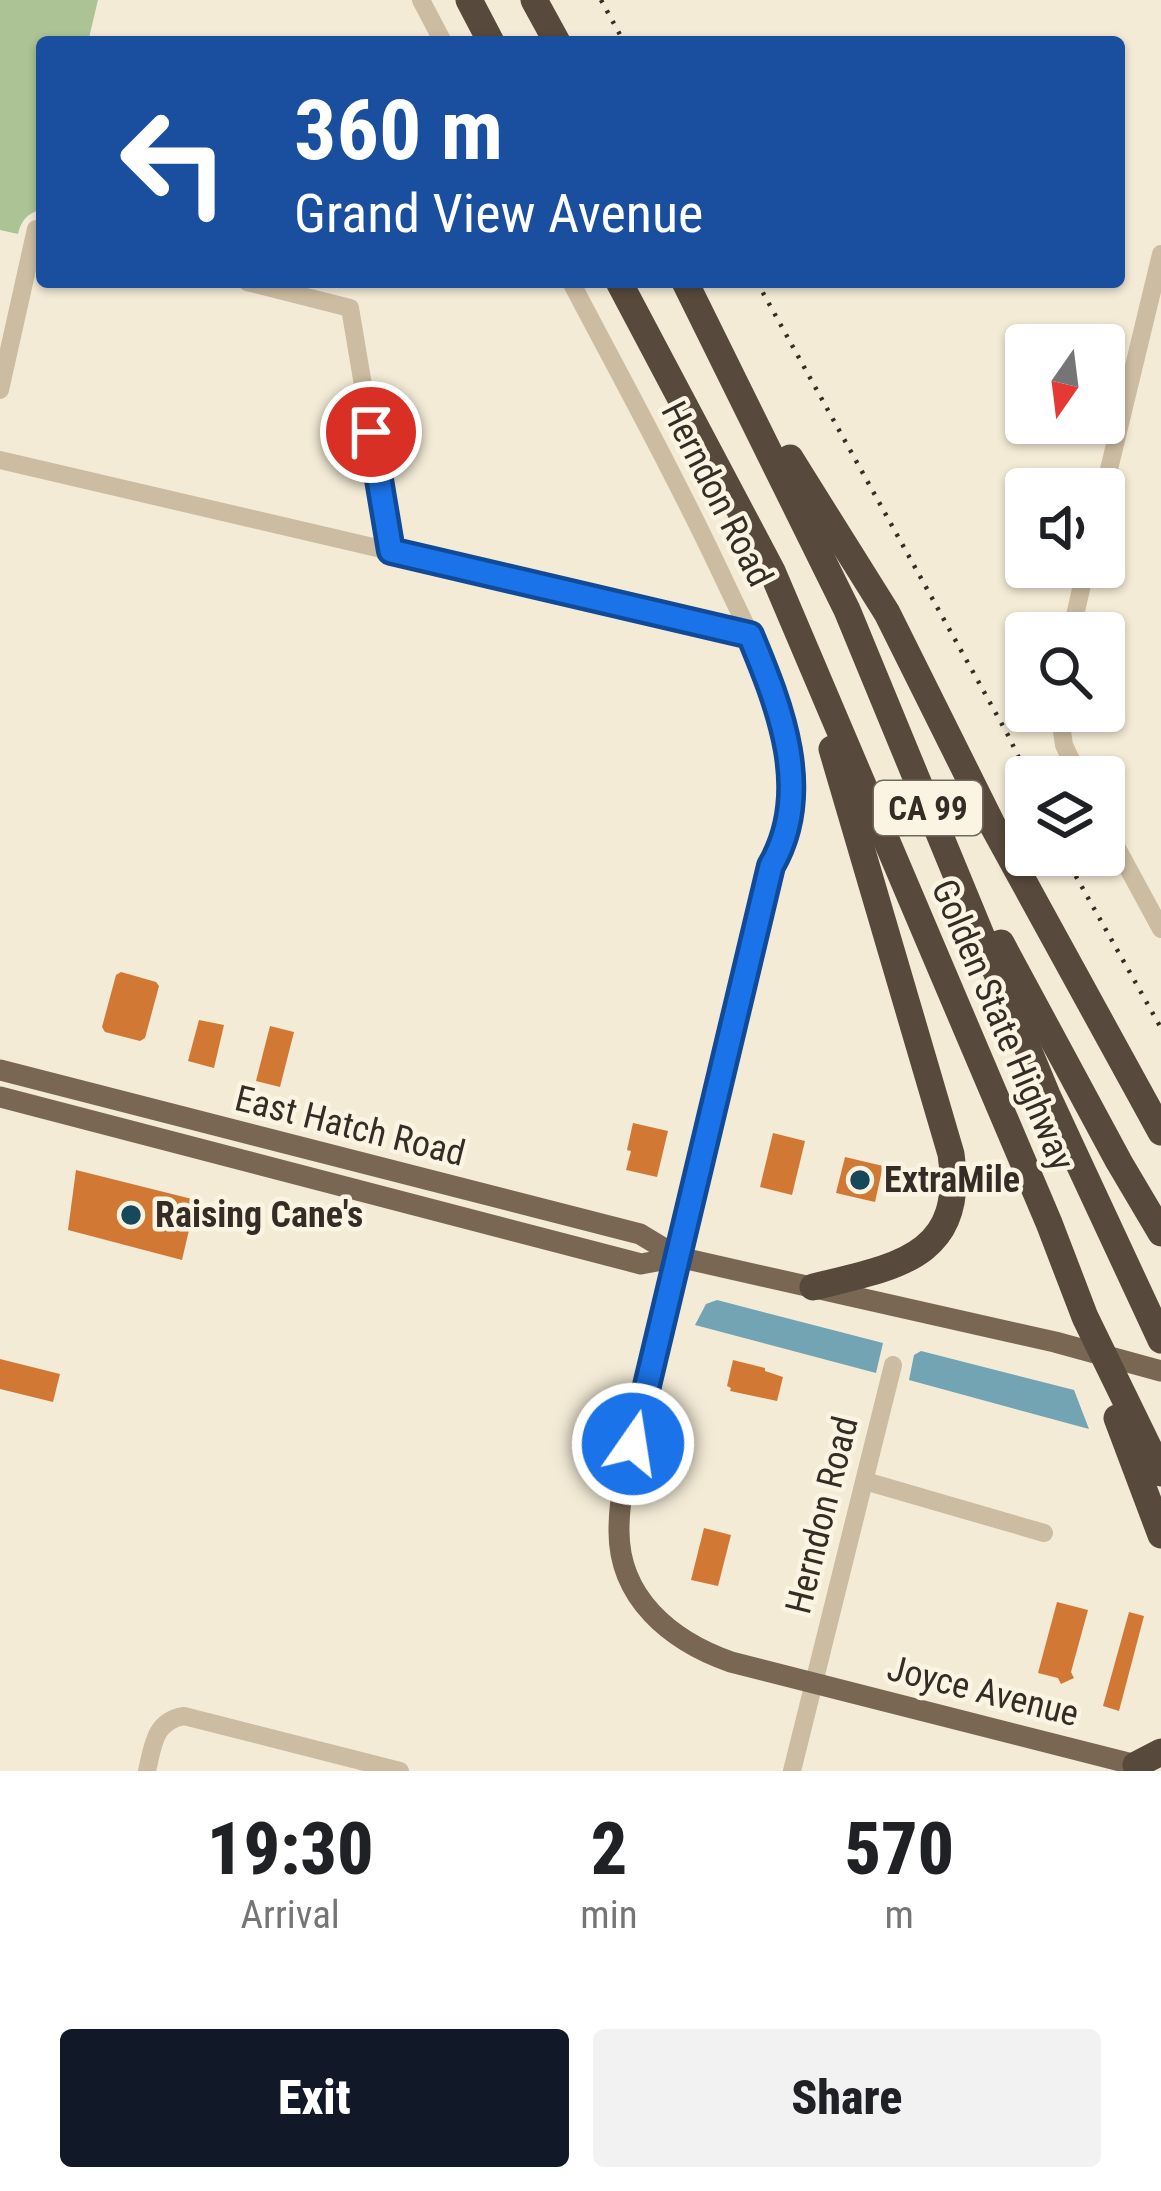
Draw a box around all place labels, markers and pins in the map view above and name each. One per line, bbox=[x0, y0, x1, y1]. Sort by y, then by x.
pin bbox=[320, 381, 422, 483]
place label: ExtraMile bbox=[884, 1159, 1020, 1201]
marker: ExtraMile bbox=[847, 1167, 873, 1193]
place label: Raising Cane's bbox=[155, 1194, 363, 1236]
marker: Raising Cane's bbox=[118, 1202, 144, 1228]

